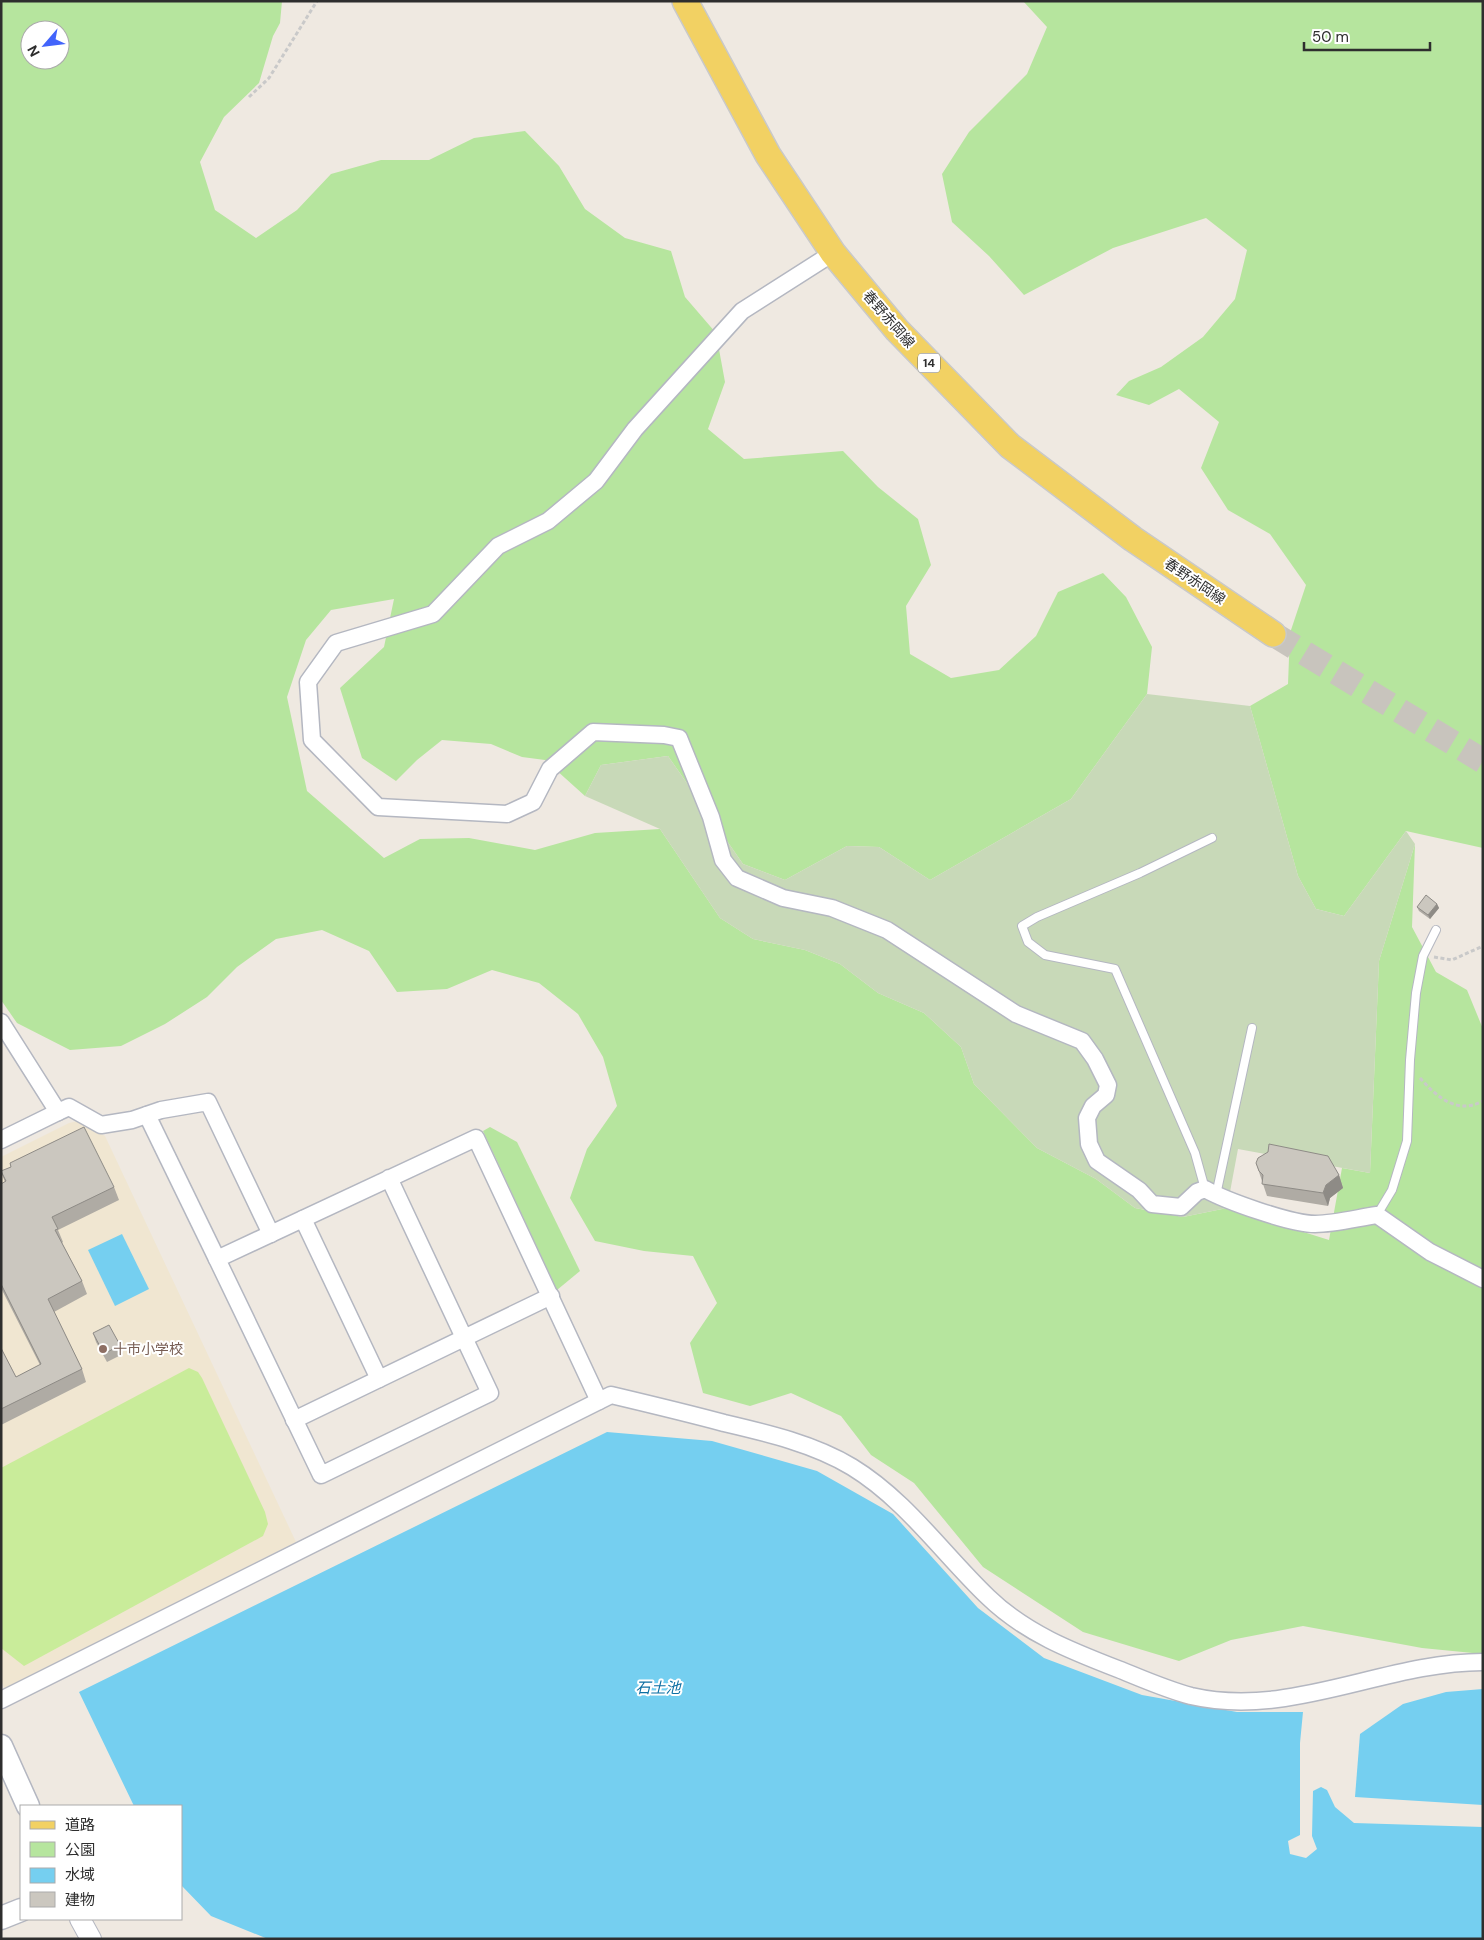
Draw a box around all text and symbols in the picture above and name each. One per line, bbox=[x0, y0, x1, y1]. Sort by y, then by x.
north arrow bbox=[20, 20, 70, 70]
scale bar bbox=[1304, 20, 1430, 52]
text: 50 m bbox=[1312, 27, 1349, 47]
text: N bbox=[23, 42, 44, 60]
street label: 春野赤岡線 bbox=[859, 287, 919, 351]
road number: 14 bbox=[918, 353, 940, 372]
street label: 春野赤岡線 bbox=[1161, 554, 1229, 608]
place label: 十市小学校 bbox=[113, 1340, 183, 1358]
marker: 十市小学校 bbox=[97, 1343, 109, 1355]
water label: 石土池 bbox=[635, 1678, 682, 1698]
legend bbox=[20, 1805, 182, 1920]
text: 道路 bbox=[65, 1815, 95, 1835]
text: 公園 bbox=[65, 1840, 95, 1860]
text: 水域 bbox=[65, 1865, 95, 1885]
text: 建物 bbox=[65, 1890, 95, 1910]

